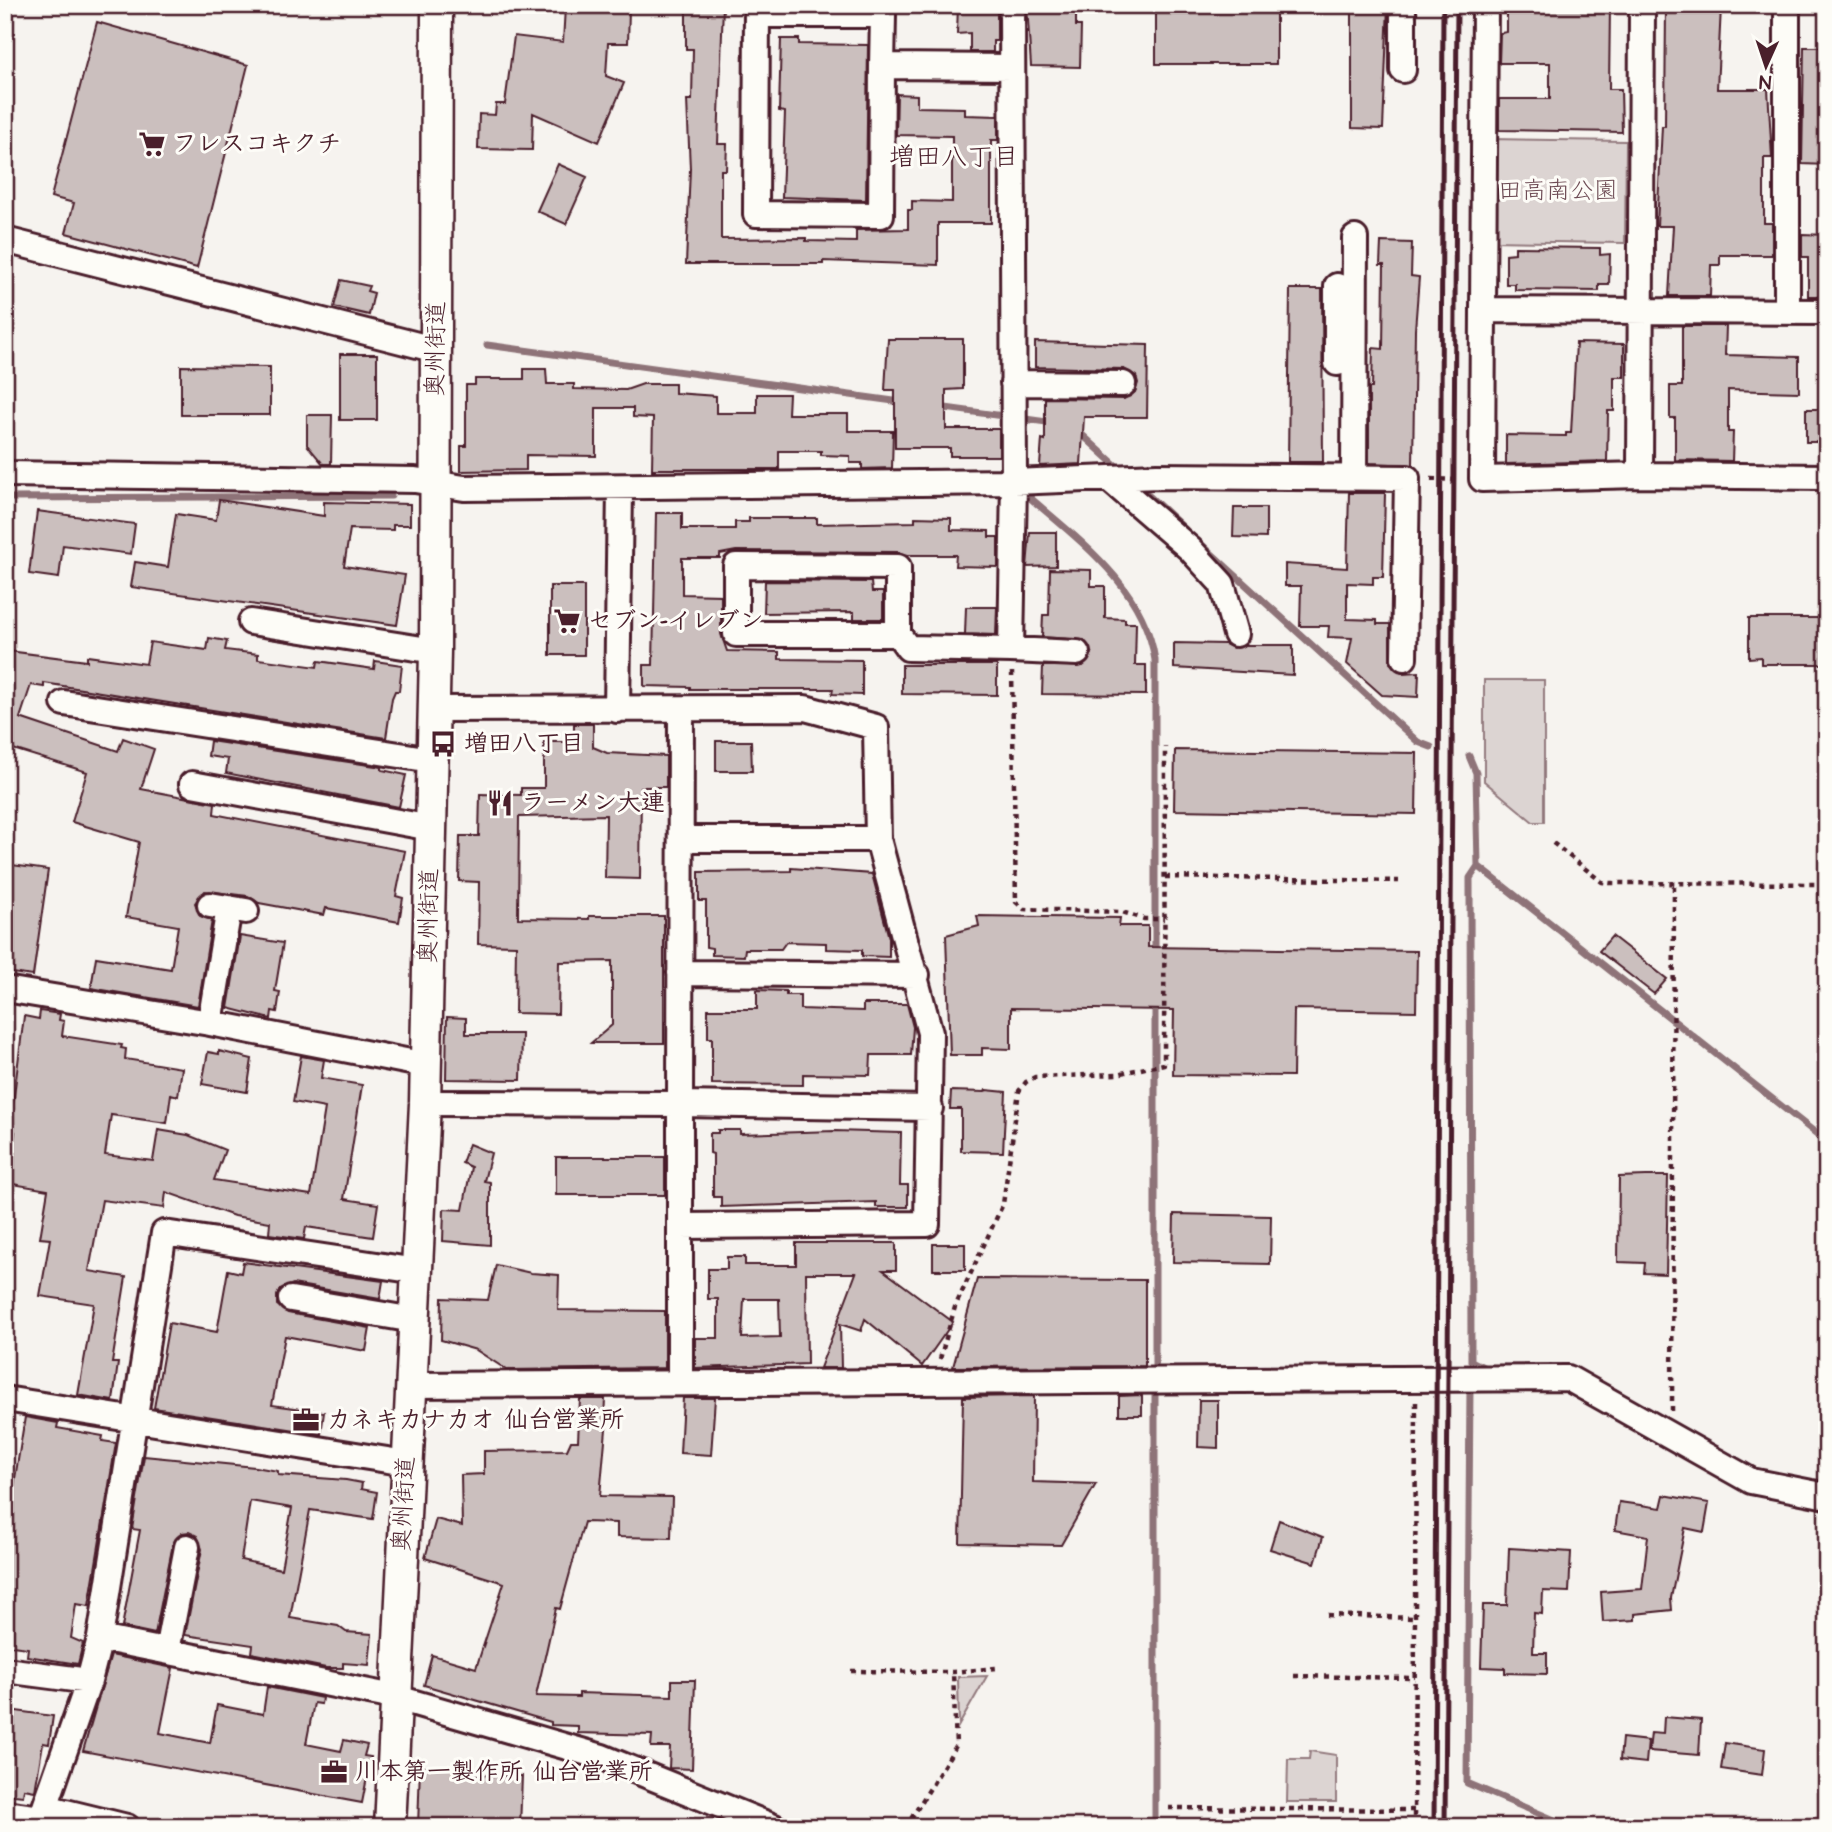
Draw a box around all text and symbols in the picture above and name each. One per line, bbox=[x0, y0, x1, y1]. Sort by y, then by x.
north arrow bbox=[1730, 32, 1800, 102]
text: N bbox=[1758, 68, 1772, 95]
place label: フレスコキクチ bbox=[173, 127, 341, 161]
supermarket icon: フレスコキクチ bbox=[137, 129, 167, 159]
district label: 増田八丁目 bbox=[889, 139, 1019, 175]
park label: 田高南公園 bbox=[1498, 174, 1618, 208]
street label: 奥州街道 bbox=[418, 301, 454, 397]
place label: セブン-イレブン bbox=[588, 604, 763, 638]
supermarket icon: セブン-イレブン bbox=[552, 606, 582, 636]
place label: 増田八丁目 bbox=[464, 727, 584, 761]
bus stop icon: 増田八丁目 bbox=[428, 729, 458, 759]
place label: ラーメン大連 bbox=[521, 786, 665, 820]
restaurant icon: ラーメン大連 bbox=[485, 788, 515, 818]
street label: 奥州街道 bbox=[411, 868, 447, 964]
place label: カネキカナカオ 仙台営業所 bbox=[327, 1403, 624, 1437]
office icon: カネキカナカオ 仙台営業所 bbox=[291, 1405, 321, 1435]
street label: 奥州街道 bbox=[385, 1455, 423, 1553]
place label: 川本第一製作所 仙台営業所 bbox=[355, 1755, 653, 1789]
office icon: 川本第一製作所 仙台営業所 bbox=[319, 1757, 349, 1787]

